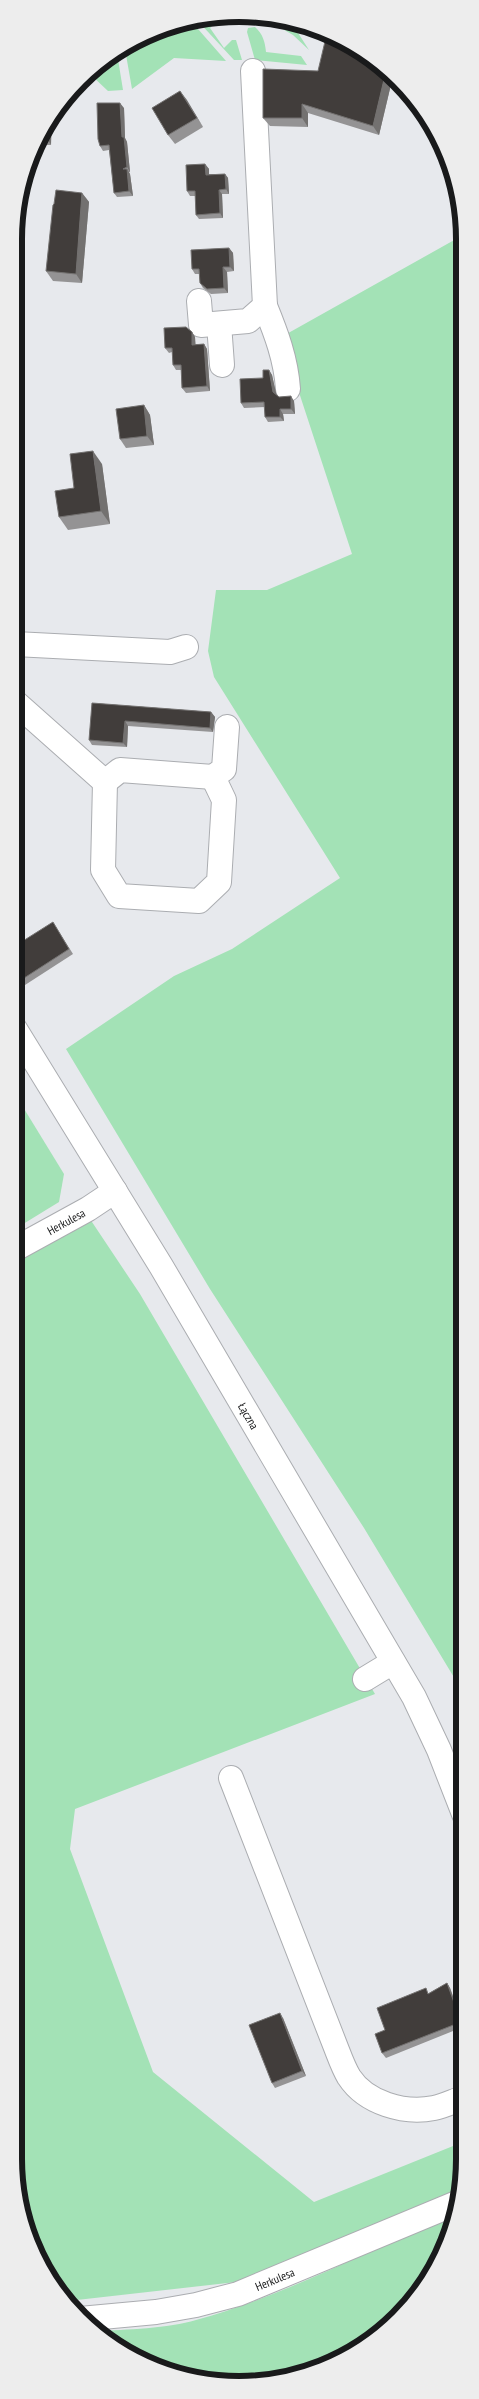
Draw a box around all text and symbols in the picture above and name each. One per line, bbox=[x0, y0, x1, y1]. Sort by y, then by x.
street label: Herkulesa bbox=[44, 1205, 88, 1238]
street label: Łączna bbox=[235, 1400, 263, 1432]
street label: Herkulesa bbox=[253, 2264, 297, 2294]

